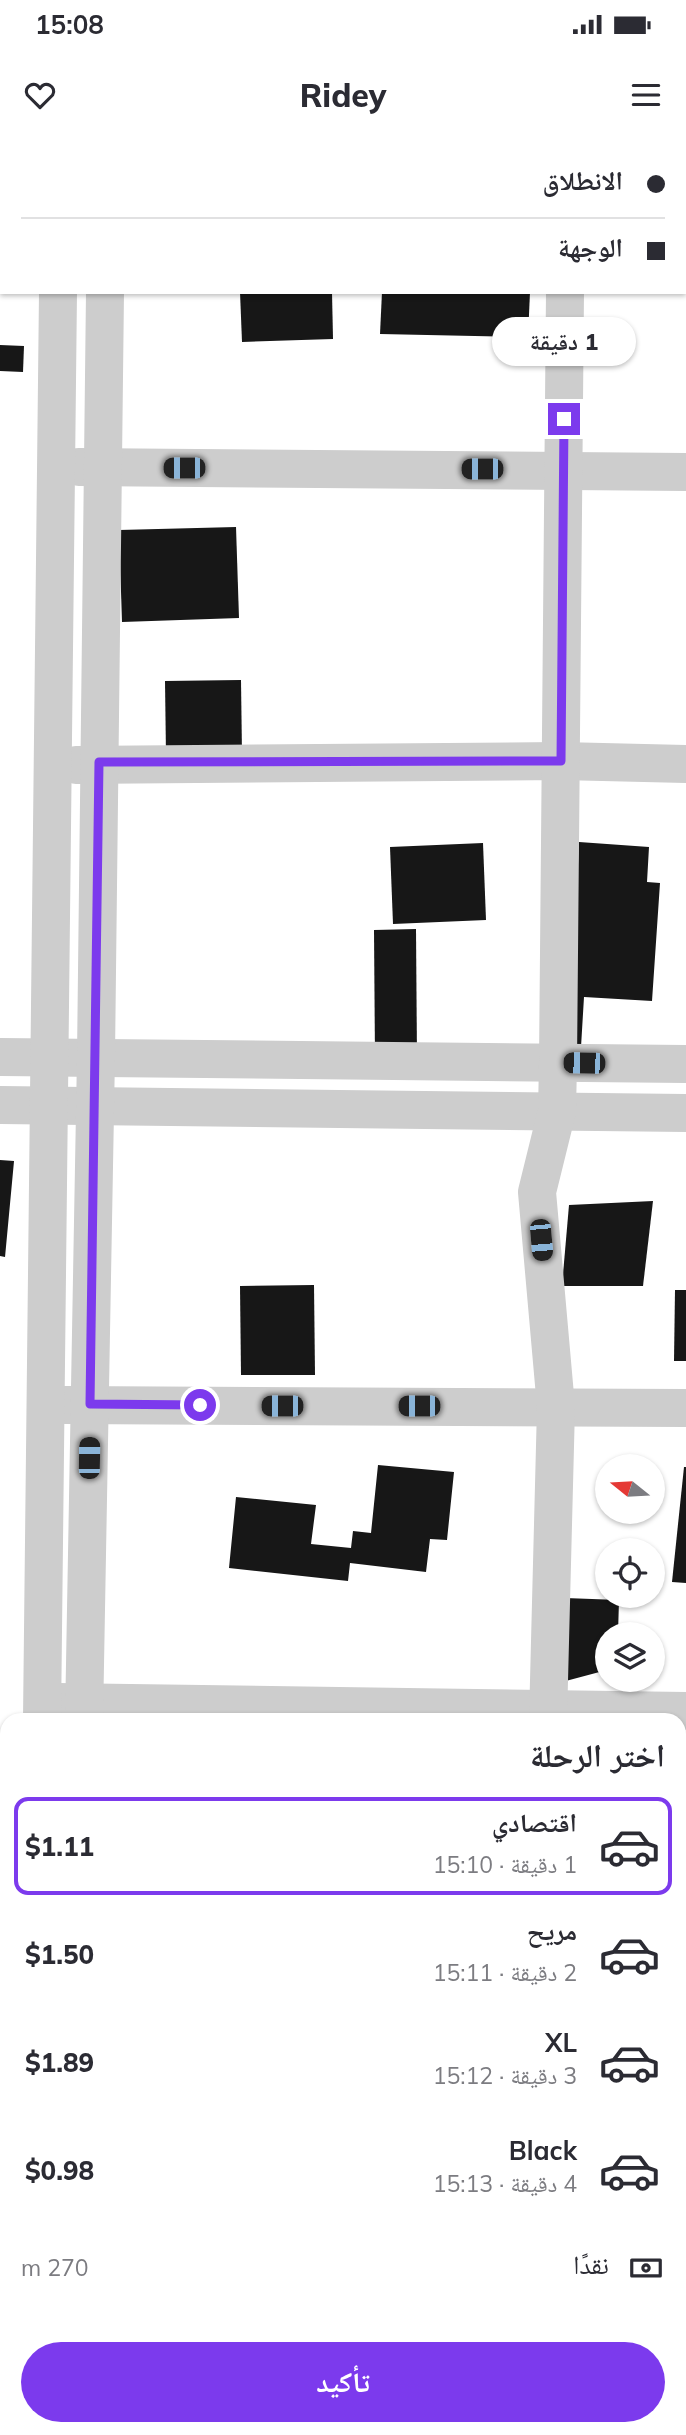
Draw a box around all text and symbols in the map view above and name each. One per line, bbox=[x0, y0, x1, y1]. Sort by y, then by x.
text: 15:08 bbox=[35, 8, 104, 41]
text: Ridey bbox=[300, 75, 386, 115]
icon: heart bbox=[21, 76, 59, 114]
icon: menu bbox=[627, 76, 665, 114]
text: الانطلاق bbox=[543, 164, 623, 197]
text: الوجهة bbox=[558, 231, 623, 264]
callout: 1 دقيقة bbox=[492, 317, 636, 366]
text: 1 دقيقة bbox=[530, 327, 598, 356]
route end bbox=[548, 403, 580, 435]
car bbox=[164, 458, 206, 479]
car bbox=[462, 459, 504, 480]
car bbox=[563, 1052, 606, 1074]
car bbox=[529, 1218, 554, 1262]
route start bbox=[184, 1389, 216, 1421]
car bbox=[262, 1396, 304, 1417]
car bbox=[399, 1396, 441, 1417]
car bbox=[79, 1437, 100, 1479]
north arrow bbox=[595, 1454, 665, 1524]
map controls bbox=[595, 1454, 665, 1692]
button: locate bbox=[595, 1538, 665, 1608]
button: layers bbox=[595, 1622, 665, 1692]
text: اختر الرحلة bbox=[530, 1735, 665, 1775]
text: اقتصادي bbox=[492, 1806, 577, 1839]
icon: car bbox=[598, 1815, 661, 1878]
text: $1.11 bbox=[25, 1830, 94, 1863]
text: 1 دقيقة · 15:10 bbox=[433, 1850, 577, 1879]
text: مريح bbox=[527, 1914, 577, 1947]
icon: car bbox=[598, 1923, 661, 1986]
text: $1.50 bbox=[25, 1938, 94, 1971]
text: 2 دقيقة · 15:11 bbox=[433, 1958, 577, 1987]
text: XL bbox=[545, 2026, 577, 2059]
icon: car bbox=[598, 2031, 661, 2094]
text: $1.89 bbox=[25, 2046, 94, 2079]
text: 3 دقيقة · 15:12 bbox=[433, 2061, 577, 2090]
text: Black bbox=[509, 2134, 577, 2167]
icon: car bbox=[598, 2139, 661, 2202]
text: $0.98 bbox=[25, 2154, 94, 2187]
text: 4 دقيقة · 15:13 bbox=[433, 2169, 577, 2198]
text: نقدًا bbox=[573, 2248, 609, 2281]
icon: cash bbox=[627, 2249, 665, 2287]
text: 270 m bbox=[21, 2253, 89, 2282]
button: تأكيد bbox=[21, 2342, 665, 2422]

